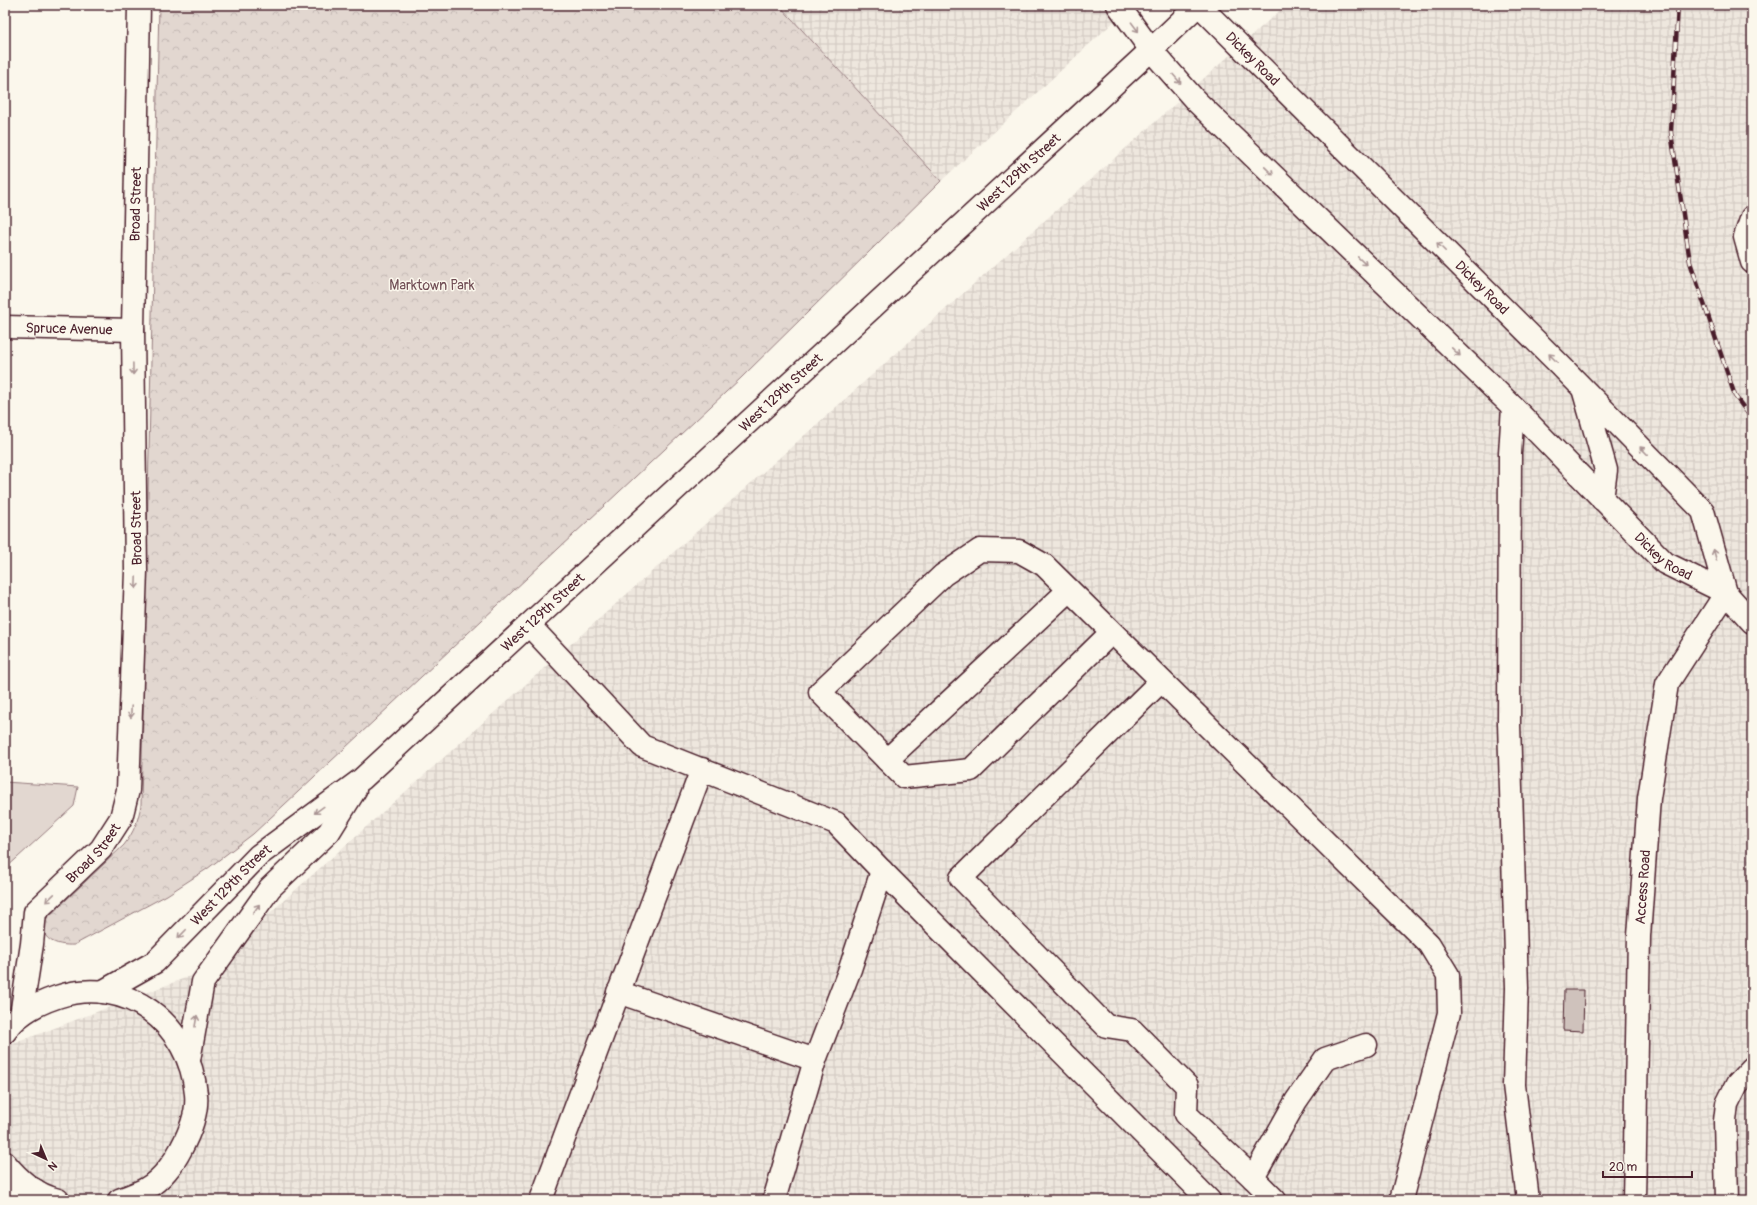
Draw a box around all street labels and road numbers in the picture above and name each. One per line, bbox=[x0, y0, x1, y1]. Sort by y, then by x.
street label: Dickey Road bbox=[1222, 29, 1283, 90]
street label: West 129th Street bbox=[974, 130, 1064, 216]
street label: Broad Street bbox=[127, 166, 145, 242]
street label: Dickey Road bbox=[1451, 257, 1512, 318]
street label: Spruce Avenue bbox=[25, 319, 113, 339]
street label: West 129th Street bbox=[736, 350, 826, 435]
street label: Broad Street bbox=[127, 490, 146, 565]
street label: Dickey Road bbox=[1631, 529, 1695, 584]
street label: West 129th Street bbox=[498, 569, 588, 655]
street label: Broad Street bbox=[63, 820, 125, 887]
street label: West 129th Street bbox=[187, 841, 275, 929]
street label: Access Road bbox=[1632, 849, 1654, 925]

